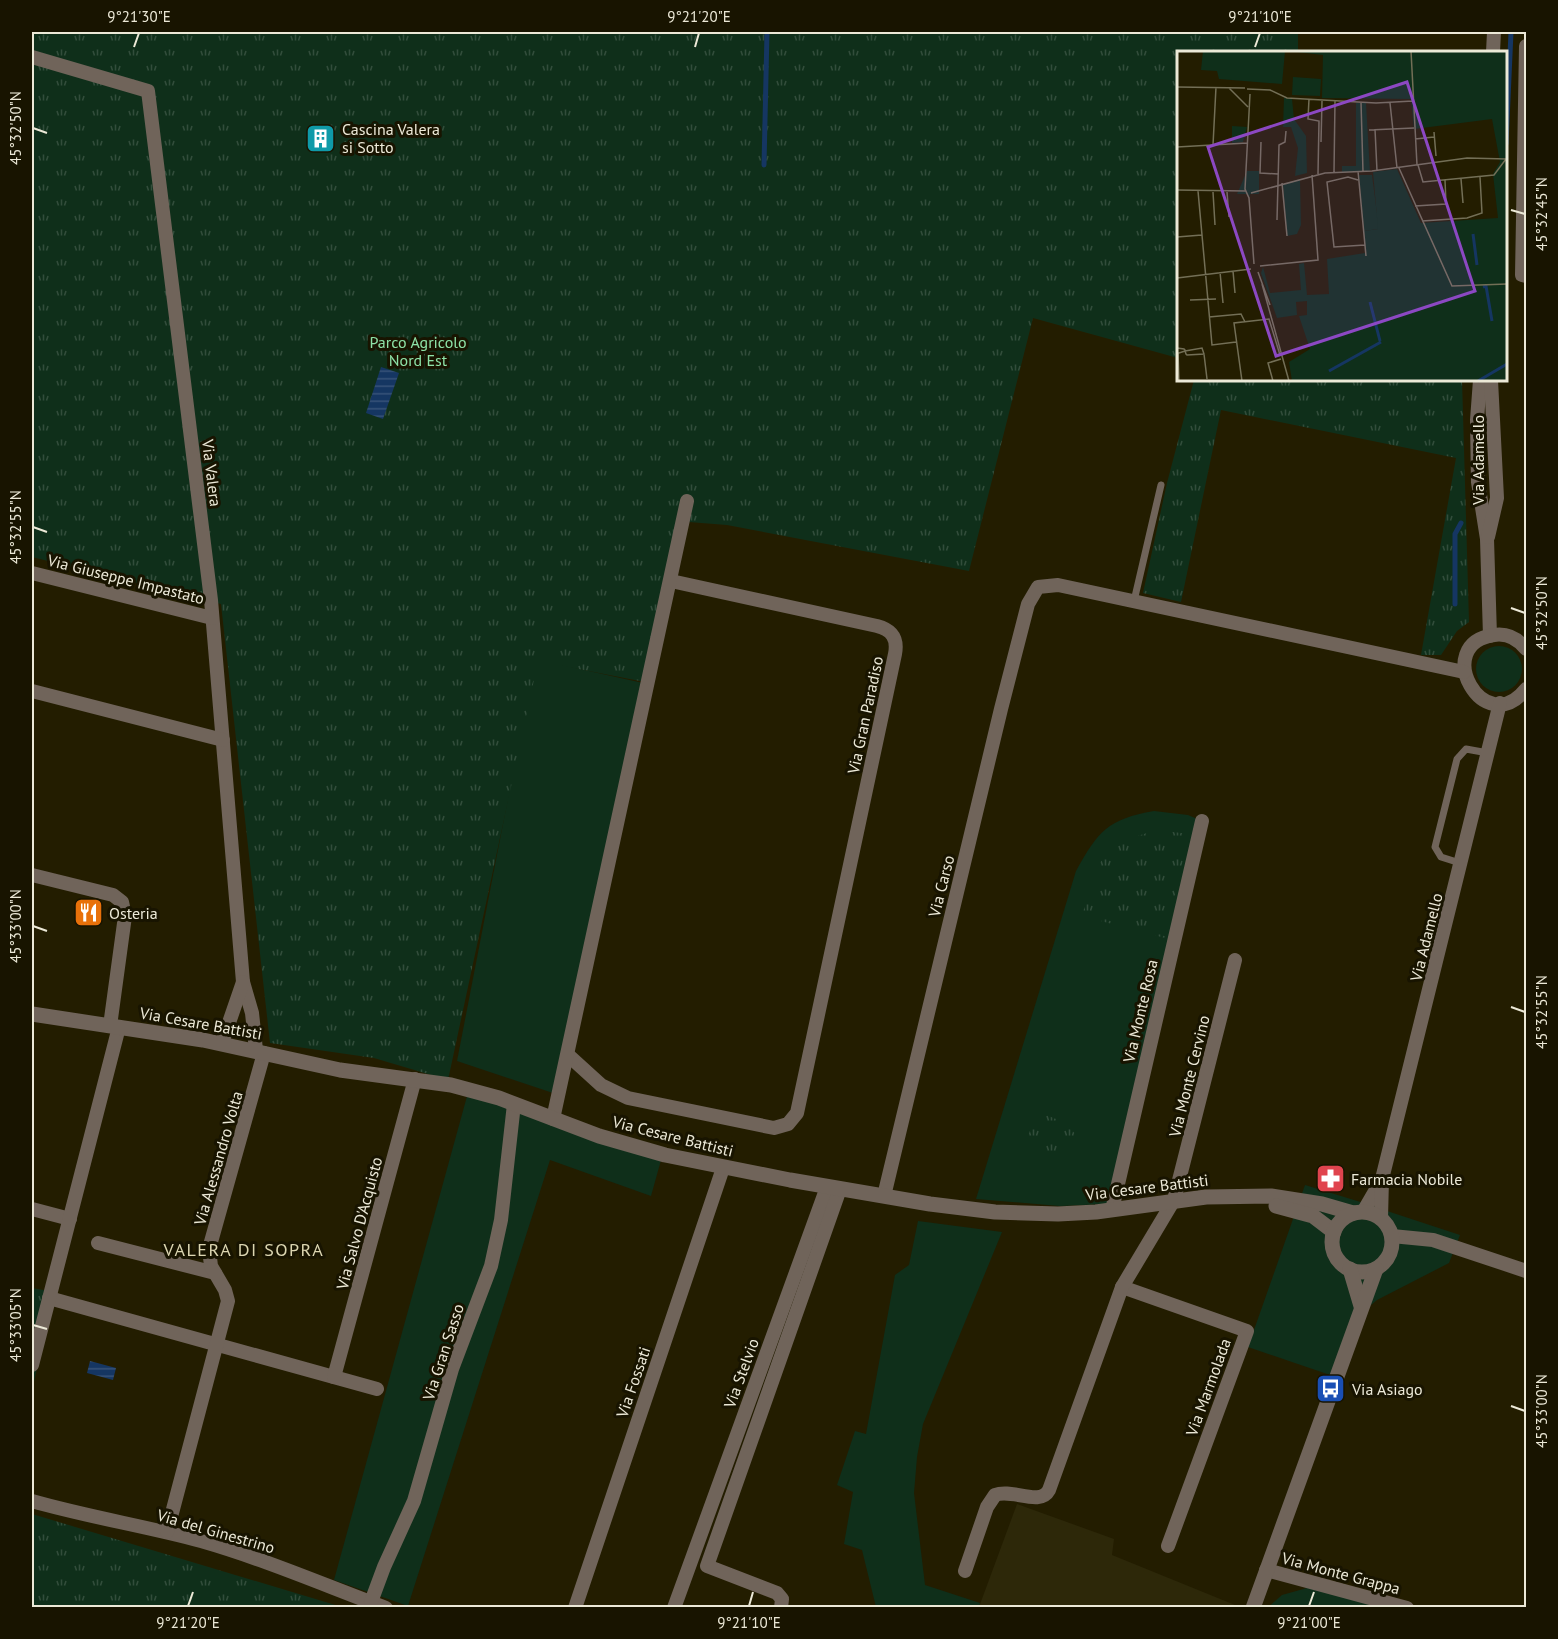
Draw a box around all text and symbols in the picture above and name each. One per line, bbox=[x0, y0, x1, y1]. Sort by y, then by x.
text: 9°21'30"E bbox=[107, 7, 171, 26]
text: 9°21'20"E bbox=[667, 7, 731, 26]
text: 9°21'10"E bbox=[1228, 7, 1292, 26]
inset map bbox=[1177, 51, 1507, 381]
text: 45°32'50"N bbox=[6, 91, 25, 165]
place label: Cascina Valera si Sotto bbox=[342, 119, 440, 157]
building icon: Cascina Valera si Sotto bbox=[305, 122, 337, 154]
text: 45°32'45"N bbox=[1532, 177, 1551, 251]
park label: Parco Agricolo Nord Est bbox=[369, 332, 467, 370]
street label: Via Adamello bbox=[1468, 415, 1488, 506]
street label: Via Valera bbox=[198, 437, 226, 508]
text: 45°32'55"N bbox=[6, 490, 25, 564]
street label: Via Giuseppe Impastato bbox=[44, 550, 207, 608]
text: 45°32'50"N bbox=[1532, 576, 1551, 650]
street label: Via Gran Paradiso bbox=[843, 654, 887, 777]
street label: Via Carso bbox=[923, 853, 958, 920]
text: 45°33'00"N bbox=[6, 889, 25, 963]
street label: Via Adamello bbox=[1405, 891, 1447, 984]
restaurant icon: Osteria bbox=[72, 897, 104, 929]
place label: Osteria bbox=[109, 903, 158, 923]
street label: Via Monte Rosa bbox=[1118, 957, 1162, 1065]
text: 45°32'55"N bbox=[1532, 975, 1551, 1049]
street label: Via Cesare Battisti bbox=[137, 1002, 264, 1044]
street label: Via Monte Cervino bbox=[1164, 1013, 1214, 1140]
street label: Via Alessandro Volta bbox=[189, 1089, 247, 1228]
street label: Via Cesare Battisti bbox=[610, 1111, 735, 1161]
street label: Via Salvo D'Acquisto bbox=[331, 1154, 386, 1292]
pharmacy icon: Farmacia Nobile bbox=[1314, 1163, 1346, 1195]
place label: Farmacia Nobile bbox=[1351, 1169, 1462, 1189]
street label: Via Cesare Battisti bbox=[1083, 1170, 1210, 1205]
district label: VALERA DI SOPRA bbox=[163, 1238, 324, 1261]
text: 45°33'05"N bbox=[6, 1288, 25, 1362]
street label: Via Gran Sasso bbox=[418, 1301, 468, 1404]
street label: Via Stelvio bbox=[719, 1335, 763, 1412]
street label: Via Marmolada bbox=[1181, 1335, 1235, 1439]
street label: Via Fossati bbox=[611, 1344, 654, 1421]
bus stop icon: Via Asiago bbox=[1315, 1373, 1347, 1405]
text: 45°33'00"N bbox=[1532, 1374, 1551, 1448]
place label: Via Asiago bbox=[1351, 1379, 1423, 1399]
street label: Via del Ginestrino bbox=[154, 1504, 277, 1557]
street label: Via Monte Grappa bbox=[1279, 1547, 1402, 1598]
text: 9°21'20"E bbox=[156, 1613, 220, 1632]
text: 9°21'10"E bbox=[717, 1613, 781, 1632]
text: 9°21'00"E bbox=[1277, 1613, 1341, 1632]

